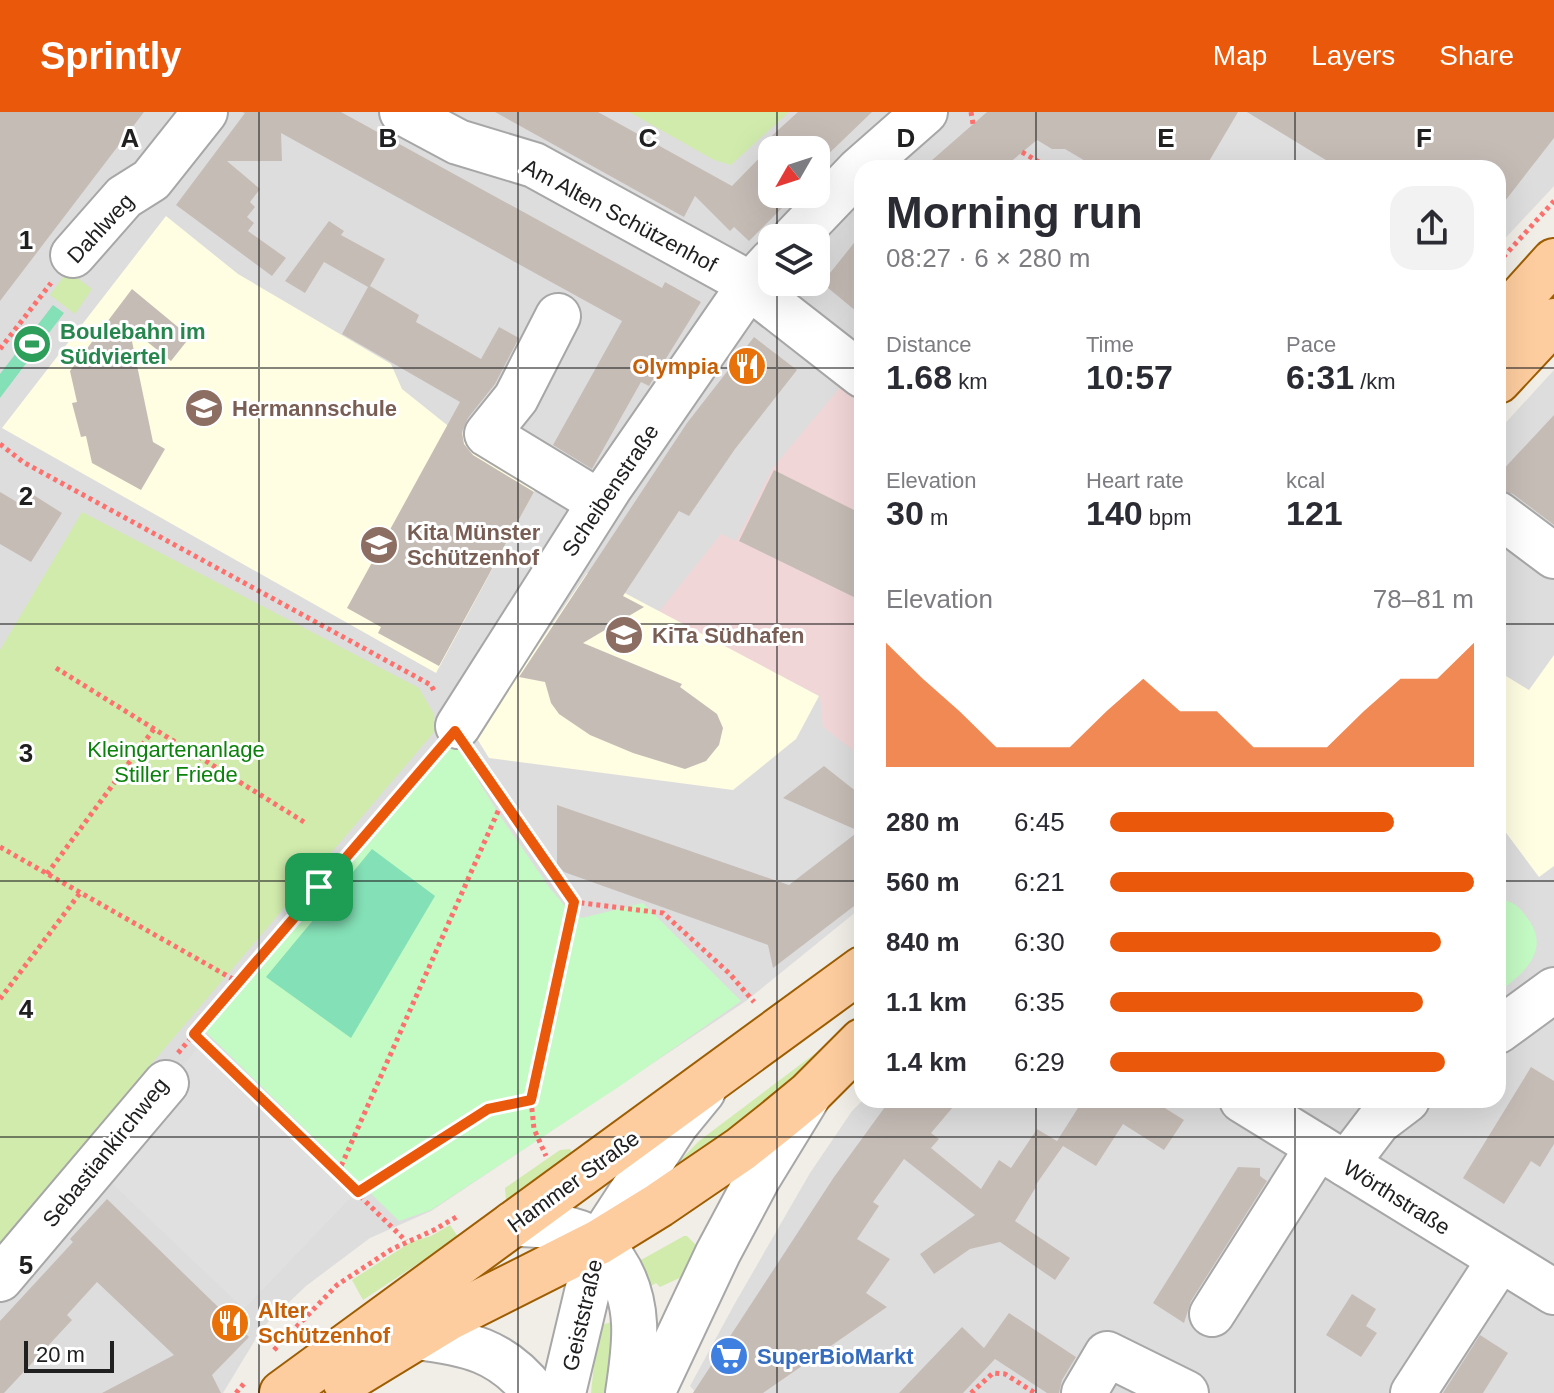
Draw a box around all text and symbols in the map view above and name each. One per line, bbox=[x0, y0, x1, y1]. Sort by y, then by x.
text: Sprintly bbox=[40, 35, 181, 77]
text: Map bbox=[1213, 40, 1267, 71]
text: Layers bbox=[1311, 40, 1395, 71]
text: Share bbox=[1439, 40, 1514, 71]
text: A bbox=[121, 123, 140, 153]
text: B bbox=[379, 123, 397, 153]
text: C bbox=[639, 123, 658, 153]
text: D bbox=[897, 123, 915, 153]
text: E bbox=[1157, 123, 1175, 153]
text: F bbox=[1416, 123, 1432, 153]
north arrow bbox=[758, 136, 830, 208]
map controls bbox=[758, 136, 830, 296]
street label: Am Alten Schützenhof bbox=[518, 154, 722, 278]
button: share bbox=[1390, 186, 1474, 270]
text: Morning run bbox=[886, 188, 1143, 237]
street label: Dahlweg bbox=[62, 189, 139, 268]
button: layers bbox=[758, 224, 830, 296]
text: 1 bbox=[19, 225, 33, 255]
text: 08:27 · 6 × 280 m bbox=[886, 243, 1091, 273]
place label: Boulebahn im Südviertel bbox=[60, 319, 205, 369]
sports icon: Boulebahn im Südviertel bbox=[11, 323, 53, 365]
text: Distance bbox=[886, 332, 972, 357]
text: Time bbox=[1086, 332, 1134, 357]
text: Pace bbox=[1286, 332, 1336, 357]
restaurant icon: Olympia bbox=[726, 345, 768, 387]
place label: Olympia bbox=[632, 354, 720, 379]
text: 1.68 bbox=[886, 358, 952, 396]
text: 10:57 bbox=[1086, 358, 1173, 396]
text: 6:31 bbox=[1286, 358, 1354, 396]
text: km bbox=[952, 369, 988, 394]
text: /km bbox=[1354, 369, 1396, 394]
school or university icon: Hermannschule bbox=[183, 387, 225, 429]
place label: Hermannschule bbox=[232, 396, 397, 421]
street label: Scheibenstraße bbox=[557, 419, 664, 561]
text: Elevation bbox=[886, 468, 977, 493]
text: Heart rate bbox=[1086, 468, 1184, 493]
text: kcal bbox=[1286, 468, 1325, 493]
text: 2 bbox=[19, 481, 33, 511]
text: 30 bbox=[886, 494, 924, 532]
text: 140 bbox=[1086, 494, 1143, 532]
text: 121 bbox=[1286, 494, 1343, 532]
text: m bbox=[924, 505, 948, 530]
text: bpm bbox=[1143, 505, 1192, 530]
place label: Kita Münster Schützenhof bbox=[407, 520, 541, 570]
school or university icon: Kita Münster Schützenhof bbox=[358, 524, 400, 566]
text: Elevation bbox=[886, 584, 993, 614]
text: 78–81 m bbox=[1373, 584, 1474, 614]
school or university icon: KiTa Südhafen bbox=[603, 614, 645, 656]
place label: KiTa Südhafen bbox=[652, 623, 804, 648]
park label: Kleingartenanlage Stiller Friede bbox=[87, 737, 265, 787]
text: 3 bbox=[19, 738, 33, 768]
text: 280 m bbox=[886, 807, 960, 837]
text: 6:45 bbox=[1014, 807, 1065, 837]
pin bbox=[285, 853, 353, 921]
icon: arrive bbox=[297, 865, 341, 909]
text: 560 m bbox=[886, 867, 960, 897]
text: 6:21 bbox=[1014, 867, 1065, 897]
text: 840 m bbox=[886, 927, 960, 957]
text: 6:30 bbox=[1014, 927, 1065, 957]
text: 1.1 km bbox=[886, 987, 967, 1017]
text: 6:35 bbox=[1014, 987, 1065, 1017]
text: 4 bbox=[19, 994, 34, 1024]
text: 1.4 km bbox=[886, 1047, 967, 1077]
text: 6:29 bbox=[1014, 1047, 1065, 1077]
street label: Sebastiankirchweg bbox=[38, 1073, 173, 1232]
street label: Hammer Straße bbox=[503, 1125, 644, 1238]
street label: Wörthstraße bbox=[1339, 1155, 1455, 1240]
text: 5 bbox=[19, 1250, 33, 1280]
street label: Geiststraße bbox=[558, 1257, 607, 1373]
place label: Alter Schützenhof bbox=[258, 1298, 391, 1348]
restaurant icon: Alter Schützenhof bbox=[209, 1302, 251, 1344]
supermarket icon: SuperBioMarkt bbox=[708, 1335, 750, 1377]
scale bar bbox=[24, 1337, 114, 1373]
text: 20 m bbox=[36, 1342, 85, 1367]
place label: SuperBioMarkt bbox=[757, 1344, 914, 1369]

